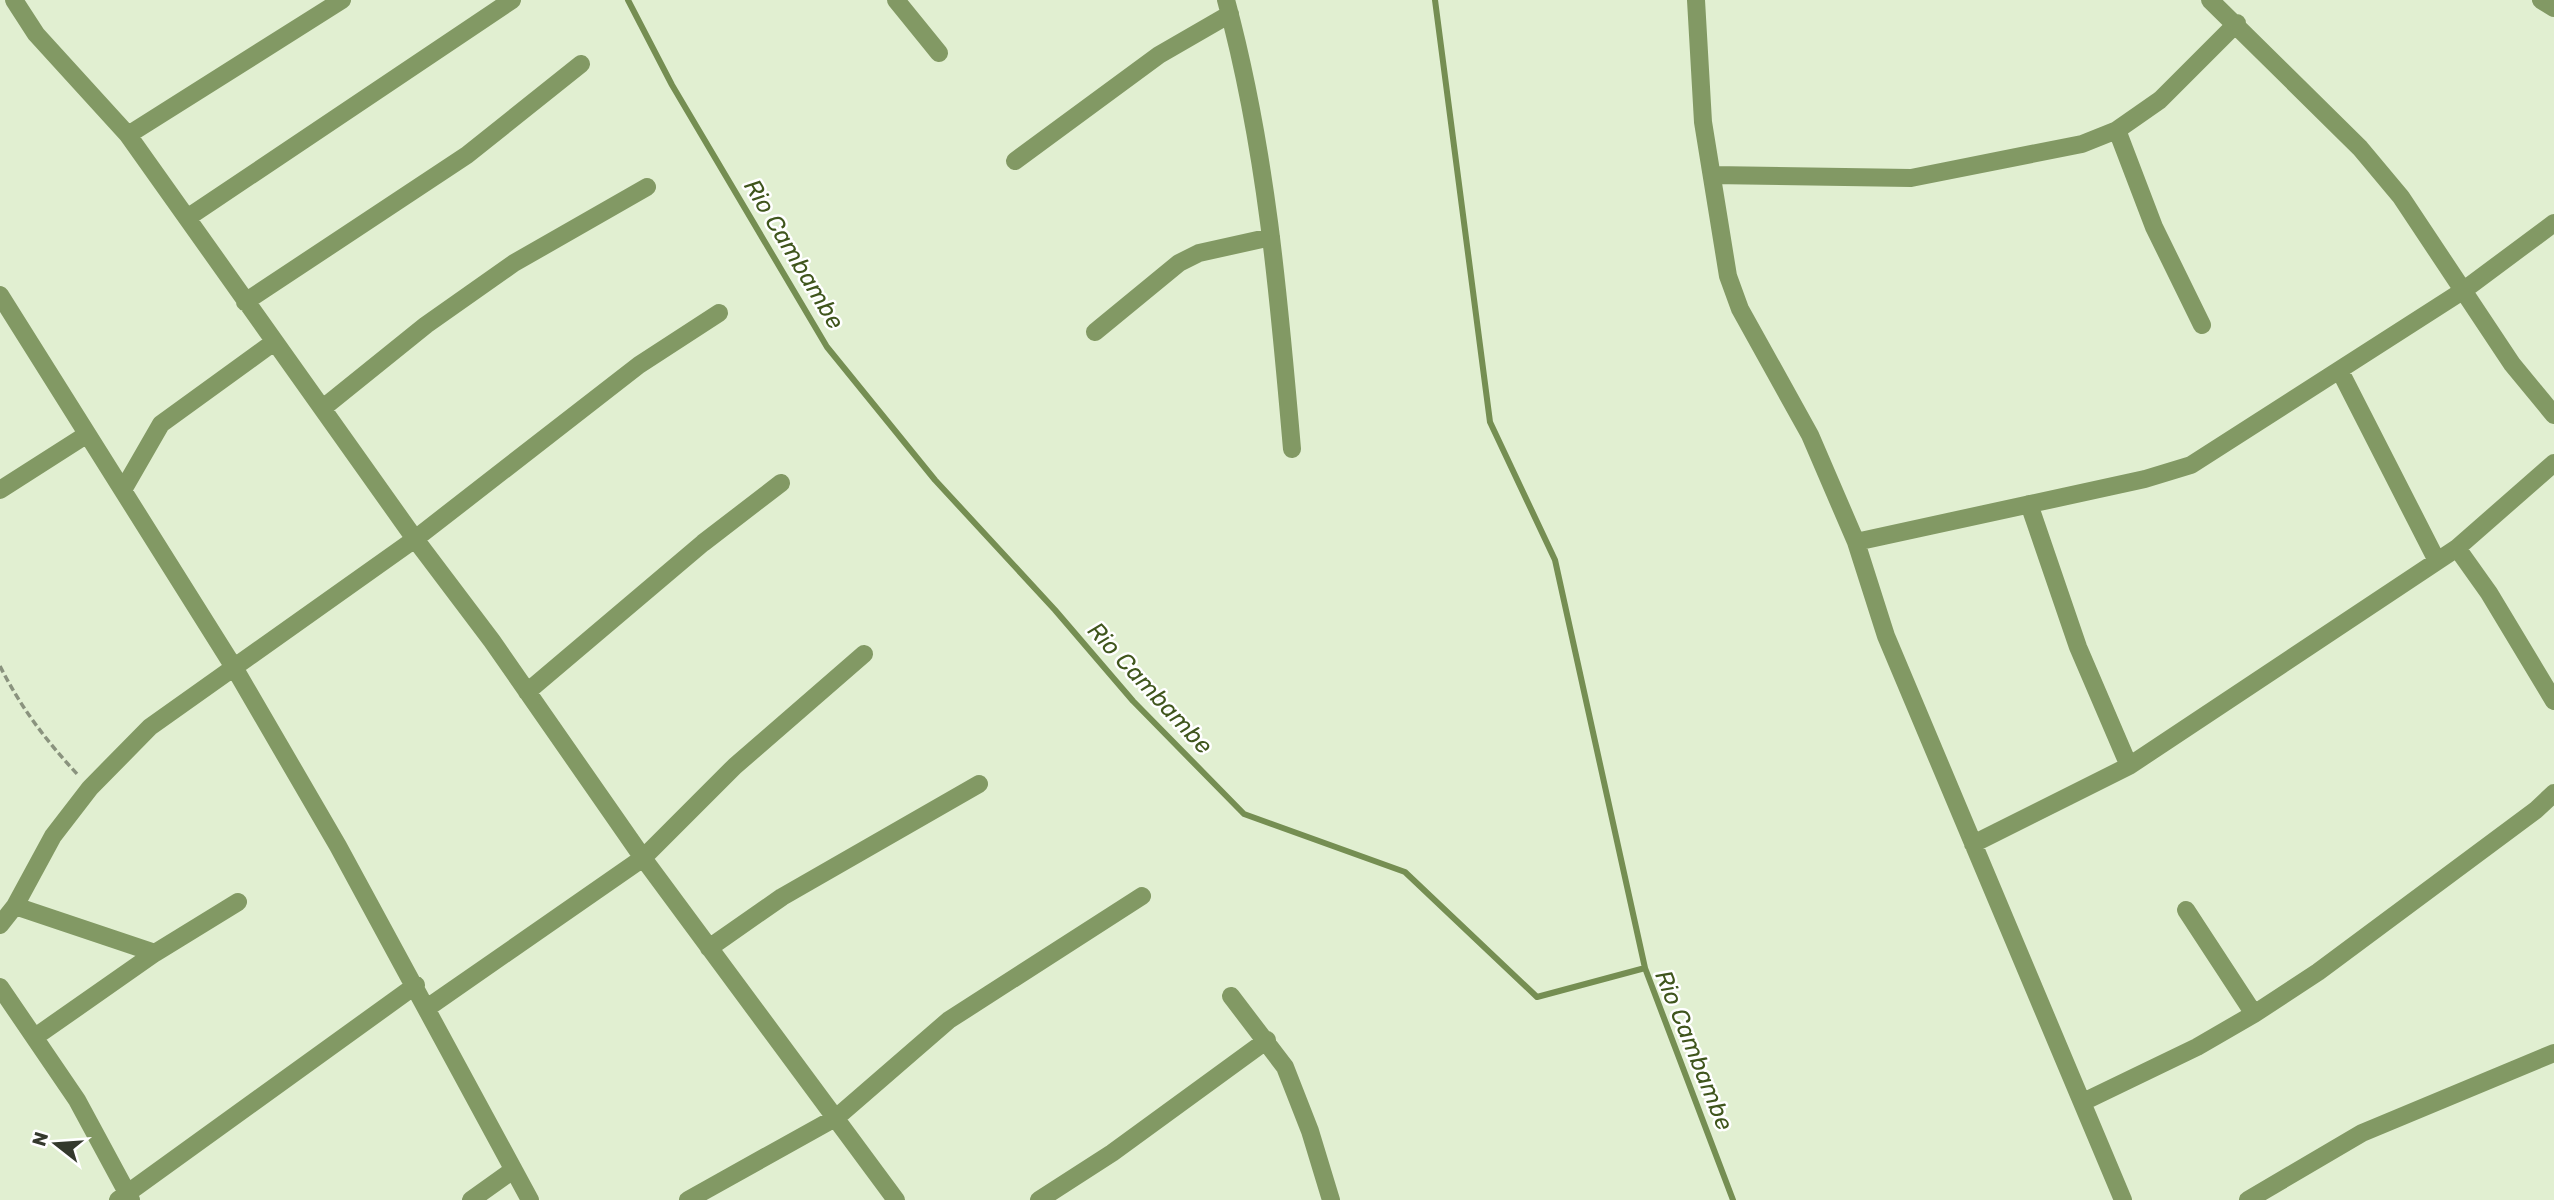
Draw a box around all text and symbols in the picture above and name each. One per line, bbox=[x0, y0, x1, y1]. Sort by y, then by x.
water label: Rio Cambambe bbox=[738, 174, 850, 334]
water label: Rio Cambambe bbox=[1082, 616, 1218, 760]
water label: Rio Cambambe bbox=[1649, 966, 1739, 1134]
north arrow bbox=[21, 1109, 91, 1179]
text: N bbox=[27, 1129, 53, 1149]

